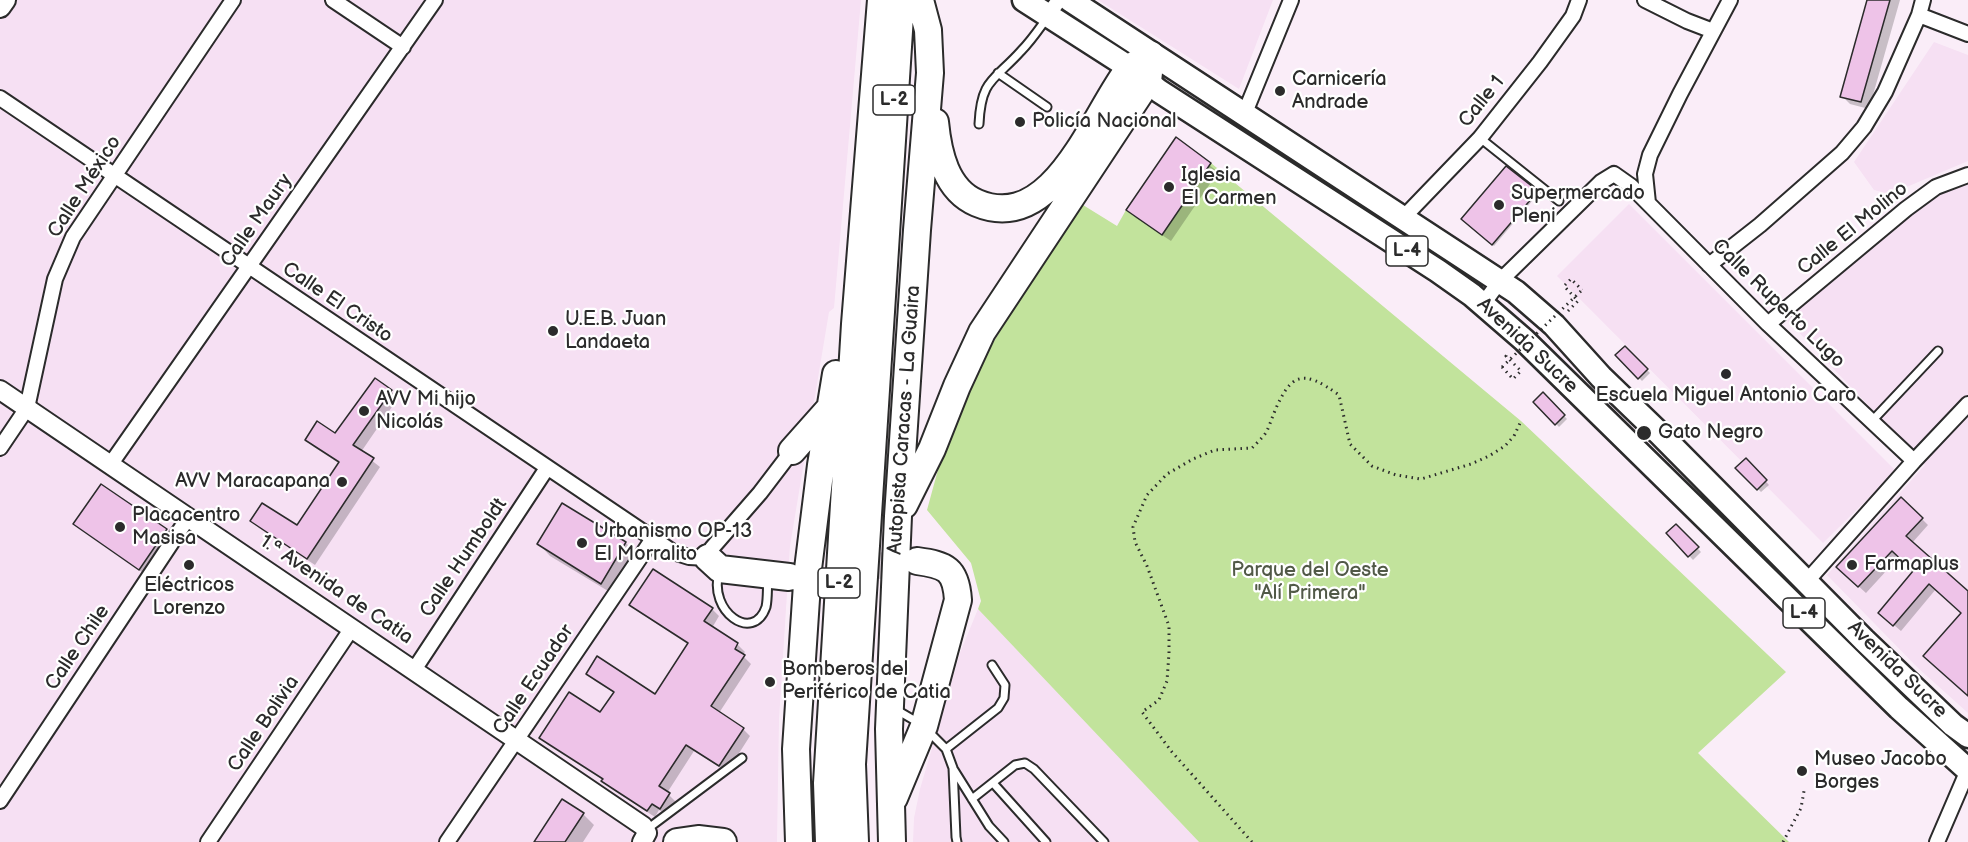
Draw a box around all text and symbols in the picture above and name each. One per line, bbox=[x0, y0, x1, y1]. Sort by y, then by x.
place label: Carnicería Andrade bbox=[1292, 68, 1386, 115]
street label: Calle 1 bbox=[1454, 71, 1510, 133]
marker: Carnicería Andrade bbox=[1273, 84, 1287, 98]
road number: L-2 bbox=[873, 85, 915, 115]
place label: Policía Nacional bbox=[1032, 110, 1176, 134]
marker: Policía Nacional bbox=[1013, 115, 1027, 129]
street label: Calle México bbox=[43, 132, 127, 242]
place label: Iglesia El Carmen bbox=[1181, 164, 1276, 211]
street label: Calle Maury bbox=[216, 170, 298, 272]
street label: Calle El Molino bbox=[1793, 177, 1913, 281]
marker: Iglesia El Carmen bbox=[1162, 180, 1176, 194]
place label: Supermercado Pleni bbox=[1511, 182, 1645, 229]
marker: Supermercado Pleni bbox=[1492, 198, 1506, 212]
street label: Calle Ruperto Lugo bbox=[1706, 234, 1850, 374]
road number: L-4 bbox=[1386, 236, 1428, 266]
street label: Calle El Cristo bbox=[277, 257, 397, 349]
street label: Autopista Caracas - La Guaira bbox=[884, 284, 926, 556]
street label: Avenida Sucre bbox=[1471, 293, 1583, 399]
place label: U.E.B. Juan Landaeta bbox=[565, 308, 666, 355]
marker: U.E.B. Juan Landaeta bbox=[546, 324, 560, 338]
marker: Escuela Miguel Antonio Caro bbox=[1719, 367, 1733, 381]
place label: Escuela Miguel Antonio Caro bbox=[1596, 384, 1856, 408]
place label: AVV Mi hijo Nicolás bbox=[376, 388, 476, 435]
marker: AVV Mi hijo Nicolás bbox=[357, 404, 371, 418]
place label: Gato Negro bbox=[1658, 421, 1763, 445]
marker: Gato Negro bbox=[1635, 424, 1653, 442]
place label: AVV Maracapana bbox=[175, 470, 330, 494]
marker: AVV Maracapana bbox=[335, 475, 349, 489]
street label: Calle Humboldt bbox=[415, 494, 513, 622]
place label: Placacentro Masisa bbox=[132, 504, 240, 551]
marker: Placacentro Masisa bbox=[113, 520, 127, 534]
place label: Urbanismo OP-13 El Morralito bbox=[594, 520, 752, 567]
street label: 1.ª Avenida de Catia bbox=[255, 530, 417, 650]
marker: Urbanismo OP-13 El Morralito bbox=[575, 536, 589, 550]
place label: Farmaplus bbox=[1864, 553, 1959, 577]
marker: Eléctricos Lorenzo bbox=[182, 558, 196, 572]
marker: Farmaplus bbox=[1845, 558, 1859, 572]
park label: Parque del Oeste "Alí Primera" bbox=[1231, 559, 1389, 606]
road number: L-2 bbox=[818, 568, 860, 598]
place label: Eléctricos Lorenzo bbox=[144, 574, 234, 621]
road number: L-4 bbox=[1783, 598, 1825, 628]
street label: Calle Chile bbox=[41, 601, 115, 695]
street label: Avenida Sucre bbox=[1842, 616, 1952, 724]
street label: Calle Ecuador bbox=[488, 620, 580, 740]
place label: Bomberos del Periférico de Catia bbox=[782, 658, 951, 705]
street label: Calle Bolivia bbox=[223, 671, 305, 777]
marker: Bomberos del Periférico de Catia bbox=[763, 675, 777, 689]
place label: Museo Jacobo Borges bbox=[1814, 748, 1947, 795]
marker: Museo Jacobo Borges bbox=[1795, 764, 1809, 778]

